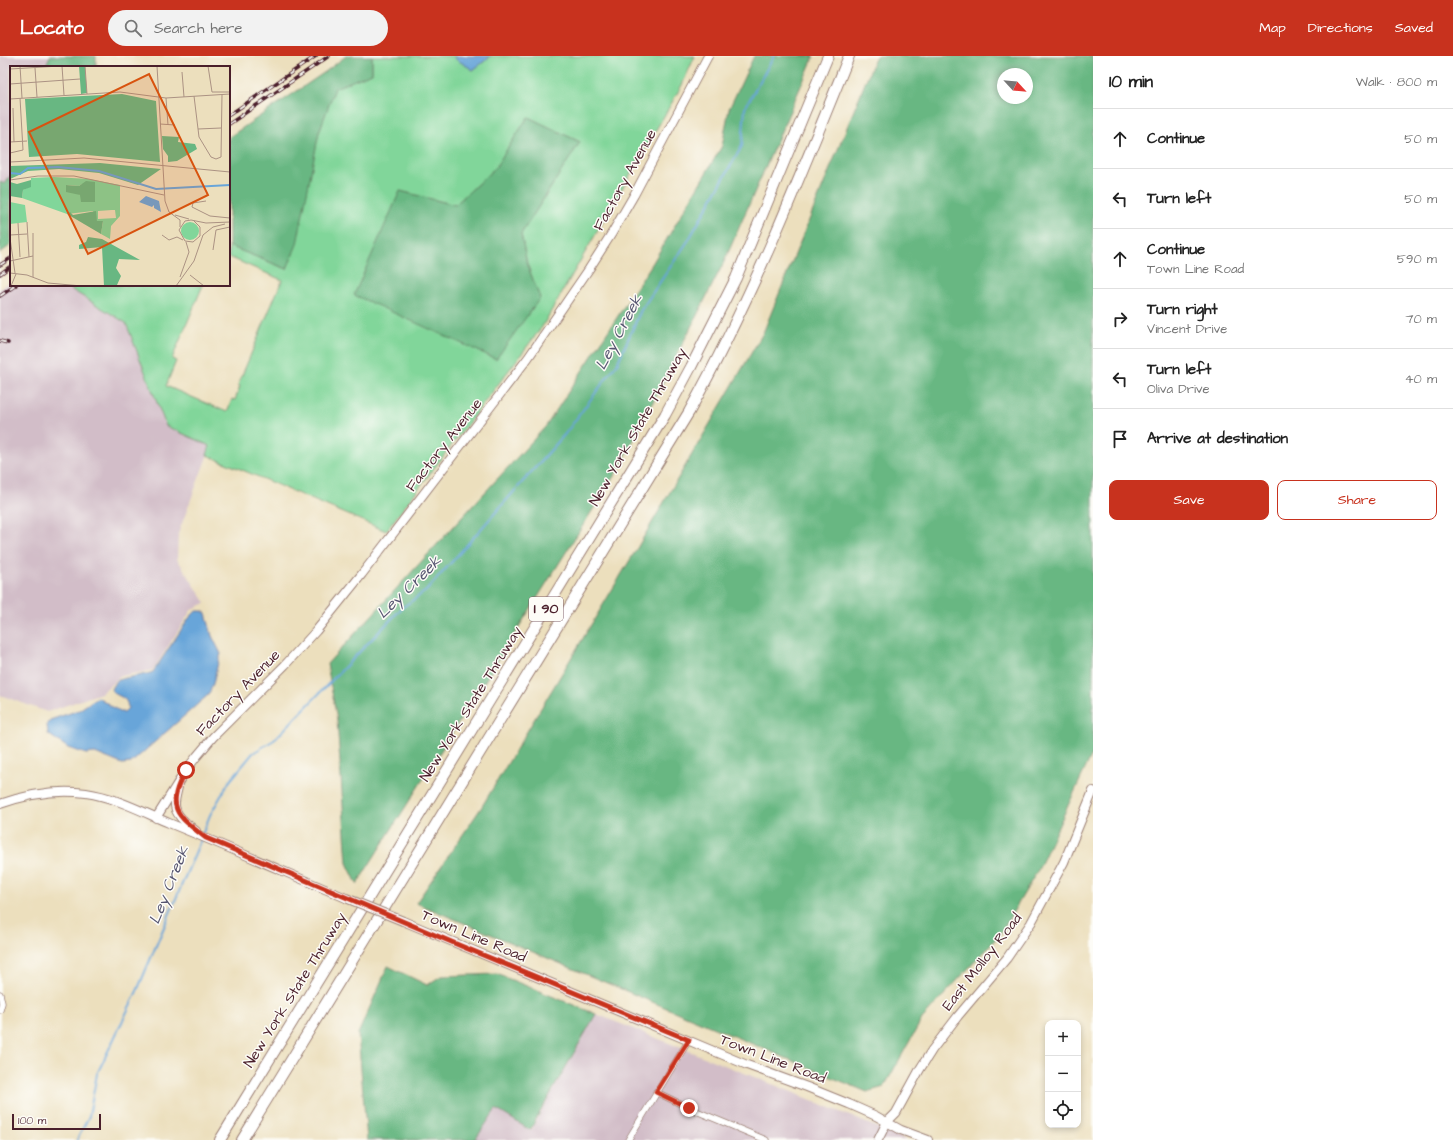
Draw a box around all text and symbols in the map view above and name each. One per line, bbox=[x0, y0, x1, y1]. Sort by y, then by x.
search box bbox=[108, 10, 388, 46]
text: Locato bbox=[20, 15, 84, 42]
icon: search bbox=[122, 17, 144, 39]
text: Search here bbox=[154, 18, 242, 39]
text: Map bbox=[1259, 18, 1286, 38]
text: Directions bbox=[1308, 18, 1373, 38]
text: Saved bbox=[1395, 18, 1433, 38]
inset map bbox=[10, 66, 230, 286]
north arrow bbox=[997, 68, 1033, 104]
text: 10 min bbox=[1109, 70, 1153, 94]
text: Walk · 800 m bbox=[1356, 73, 1437, 91]
street label: Factory Avenue bbox=[588, 125, 663, 235]
icon: ahead bbox=[1109, 128, 1131, 150]
text: Continue bbox=[1147, 128, 1205, 149]
text: 50 m bbox=[1404, 130, 1437, 148]
icon: left bbox=[1109, 188, 1131, 210]
text: Turn left bbox=[1147, 188, 1211, 209]
text: 50 m bbox=[1404, 190, 1437, 208]
text: Continue bbox=[1147, 239, 1205, 260]
icon: ahead bbox=[1109, 248, 1131, 270]
text: 590 m bbox=[1397, 250, 1437, 268]
text: Town Line Road bbox=[1147, 260, 1244, 278]
water label: Ley Creek bbox=[590, 290, 649, 374]
text: Turn right bbox=[1147, 299, 1218, 320]
icon: right bbox=[1109, 308, 1131, 330]
text: 70 m bbox=[1405, 310, 1437, 328]
text: Vincent Drive bbox=[1147, 320, 1227, 338]
street label: New York State Thruway bbox=[584, 344, 693, 511]
text: Turn left bbox=[1147, 359, 1211, 380]
icon: left bbox=[1109, 368, 1131, 390]
text: 40 m bbox=[1405, 370, 1437, 388]
text: Oliva Drive bbox=[1147, 380, 1210, 398]
street label: Factory Avenue bbox=[401, 394, 488, 497]
icon: arrive bbox=[1109, 428, 1131, 450]
text: Arrive at destination bbox=[1147, 428, 1288, 449]
button: Save bbox=[1109, 480, 1269, 520]
button: Share bbox=[1277, 480, 1437, 520]
water label: Ley Creek bbox=[372, 550, 448, 624]
road number: I 90 bbox=[529, 597, 563, 621]
street label: New York State Thruway bbox=[414, 622, 528, 786]
street label: Factory Avenue bbox=[191, 645, 286, 742]
route start bbox=[177, 761, 195, 779]
water label: Ley Creek bbox=[143, 842, 196, 928]
street label: Town Line Road bbox=[418, 904, 530, 968]
street label: New York State Thruway bbox=[238, 908, 352, 1072]
street label: East Molloy Road bbox=[937, 908, 1028, 1016]
map controls bbox=[1045, 1020, 1081, 1128]
button: + bbox=[1045, 1020, 1081, 1056]
street label: Town Line Road bbox=[717, 1029, 829, 1089]
button: − bbox=[1045, 1056, 1081, 1092]
button: locate bbox=[1045, 1092, 1081, 1128]
route end bbox=[680, 1099, 698, 1117]
scale bar bbox=[12, 1112, 101, 1131]
text: 100 m bbox=[18, 1113, 46, 1128]

